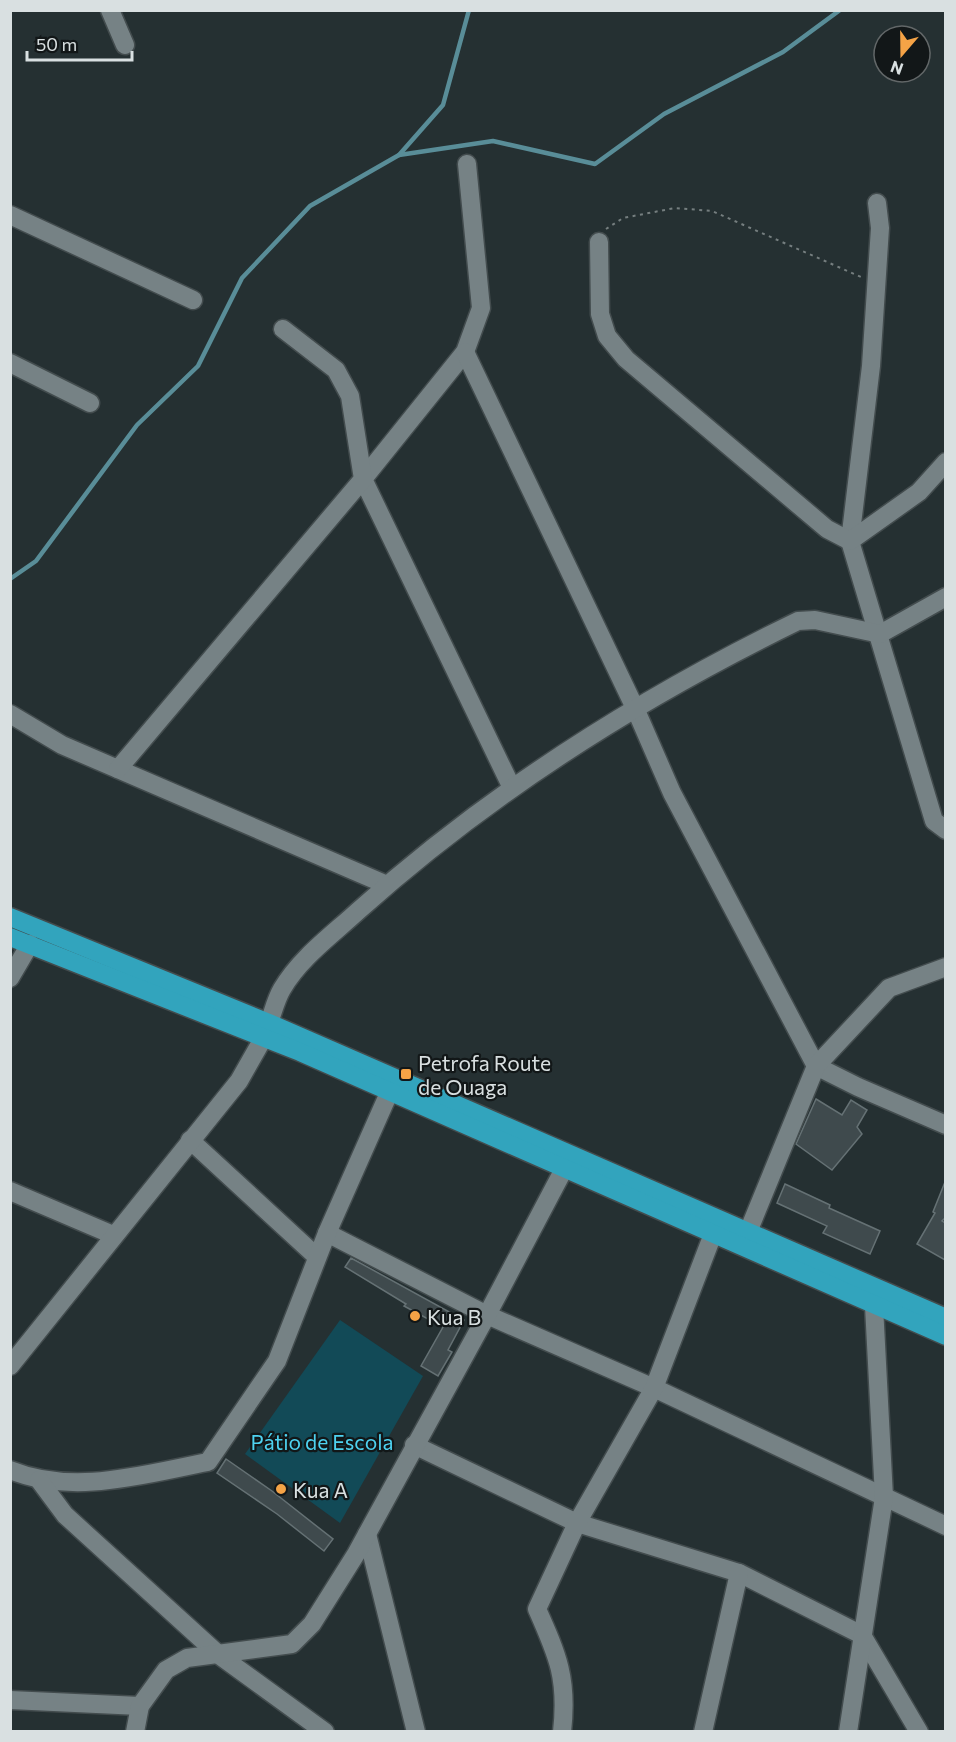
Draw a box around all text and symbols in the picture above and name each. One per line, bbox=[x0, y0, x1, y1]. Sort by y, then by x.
scale bar bbox=[27, 24, 132, 62]
north arrow bbox=[872, 24, 932, 84]
text: 50 m bbox=[36, 33, 77, 55]
text: N bbox=[888, 58, 906, 80]
place label: Petrofa Route de Ouaga bbox=[418, 1050, 551, 1099]
marker: Petrofa Route de Ouaga bbox=[399, 1067, 413, 1081]
place label: Kua B bbox=[427, 1304, 481, 1329]
marker: Kua B bbox=[408, 1309, 422, 1323]
park label: Pátio de Escola bbox=[250, 1429, 394, 1454]
place label: Kua A bbox=[293, 1477, 348, 1502]
marker: Kua A bbox=[274, 1482, 288, 1496]

